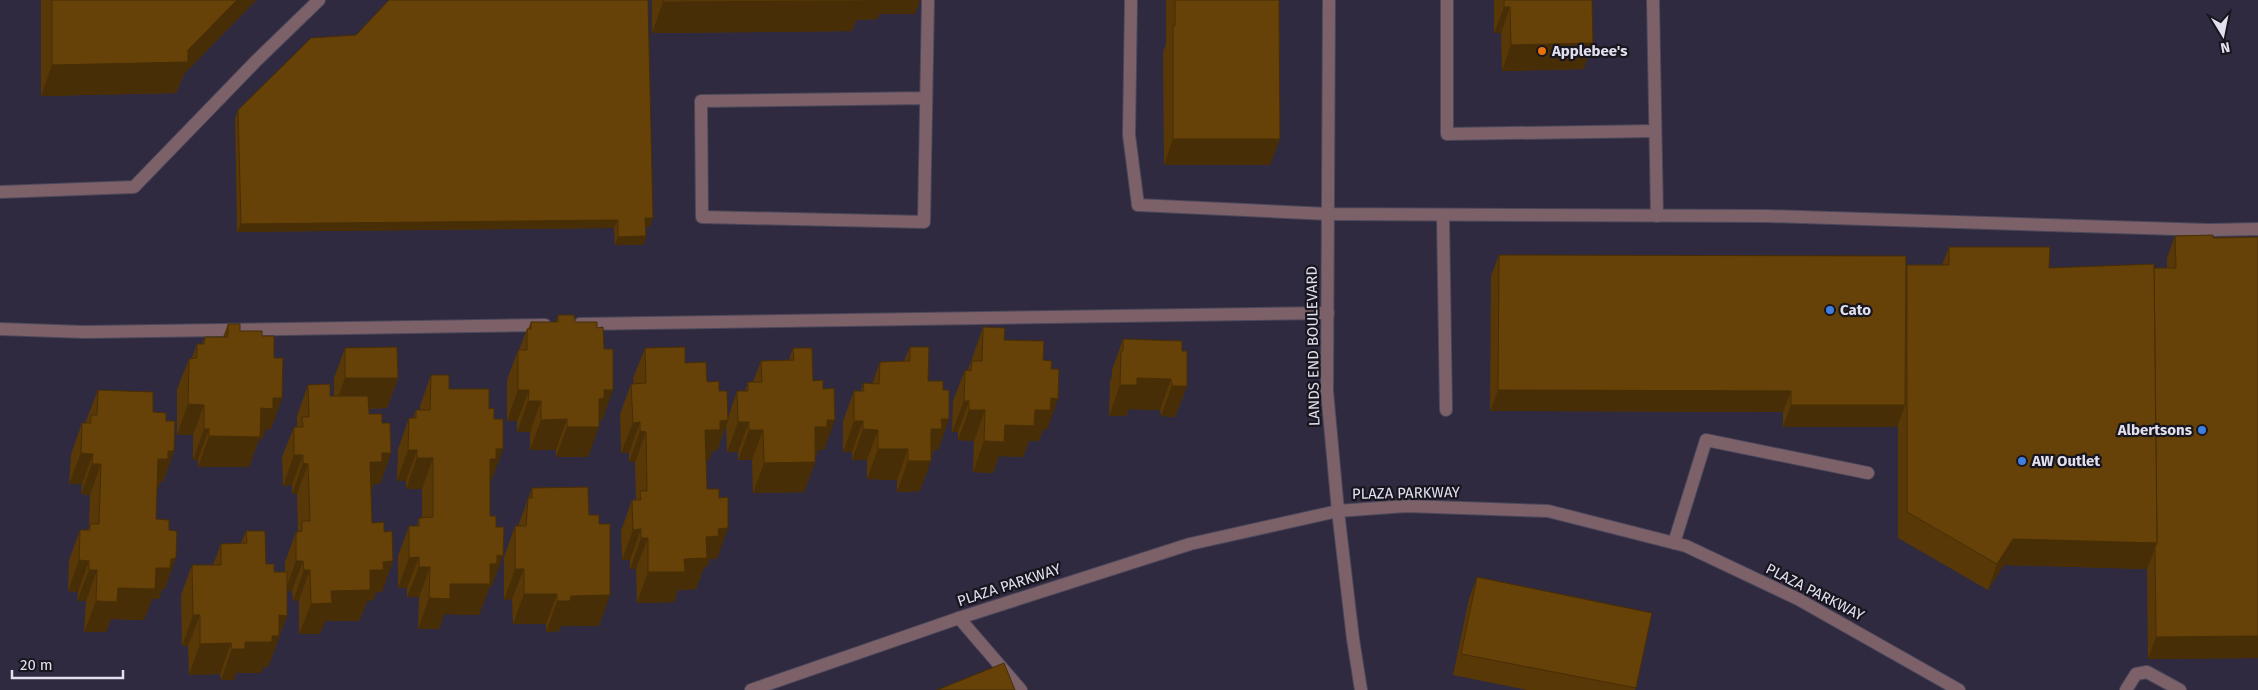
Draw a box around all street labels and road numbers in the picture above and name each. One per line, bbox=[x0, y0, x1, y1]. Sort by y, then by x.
street label: LANDS END BOULEVARD bbox=[1303, 266, 1323, 426]
street label: PLAZA PARKWAY bbox=[1352, 483, 1461, 503]
street label: PLAZA PARKWAY bbox=[1763, 559, 1868, 625]
street label: PLAZA PARKWAY bbox=[955, 560, 1064, 610]

